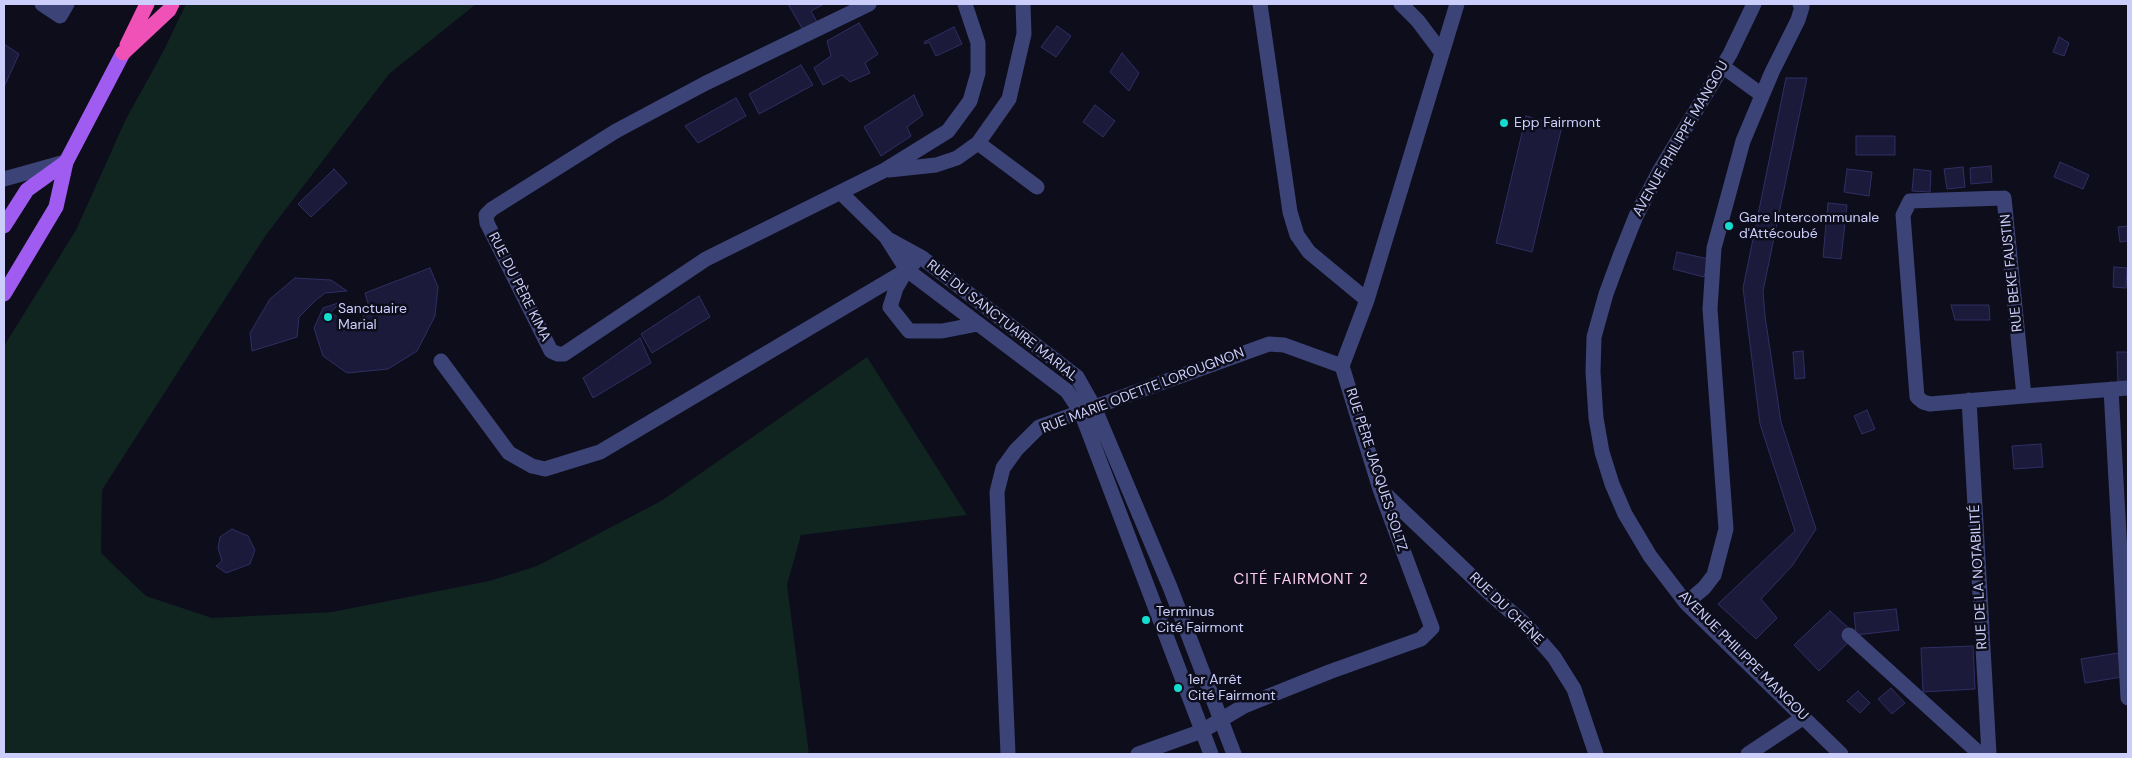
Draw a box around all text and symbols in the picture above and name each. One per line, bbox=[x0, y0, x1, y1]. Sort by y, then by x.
street label: AVENUE PHILIPPE MANGOU bbox=[1630, 58, 1732, 220]
place label: Epp Fairmont bbox=[1514, 115, 1601, 131]
marker: Epp Fairmont bbox=[1498, 117, 1510, 129]
place label: Gare Intercommunale d'Attécoubé bbox=[1739, 210, 1879, 242]
street label: RUE BEKE FAUSTIN bbox=[1997, 213, 2027, 333]
marker: Gare Intercommunale d'Attécoubé bbox=[1723, 220, 1735, 232]
street label: RUE DU PÈRE KIMA bbox=[484, 230, 554, 344]
street label: RUE DU SANCTUAIRE MARIAL bbox=[923, 257, 1081, 385]
place label: Sanctuaire Marial bbox=[338, 301, 407, 334]
marker: Sanctuaire Marial bbox=[322, 311, 334, 323]
street label: RUE MARIE ODETTE LOROUGNON bbox=[1039, 345, 1247, 437]
street label: RUE PÈRE JACQUES SOLTZ bbox=[1342, 386, 1410, 554]
street label: RUE DE LA NOTABILITÉ bbox=[1967, 504, 1991, 650]
street label: RUE DU CHÊNE bbox=[1465, 569, 1547, 649]
district label: CITÉ FAIRMONT 2 bbox=[1232, 571, 1370, 589]
street label: AVENUE PHILIPPE MANGOU bbox=[1675, 588, 1811, 724]
place label: Terminus Cité Fairmont bbox=[1156, 604, 1244, 636]
marker: Terminus Cité Fairmont bbox=[1140, 614, 1152, 626]
place label: 1er Arrêt Cité Fairmont bbox=[1188, 672, 1276, 704]
marker: 1er Arrêt Cité Fairmont bbox=[1172, 682, 1184, 694]

